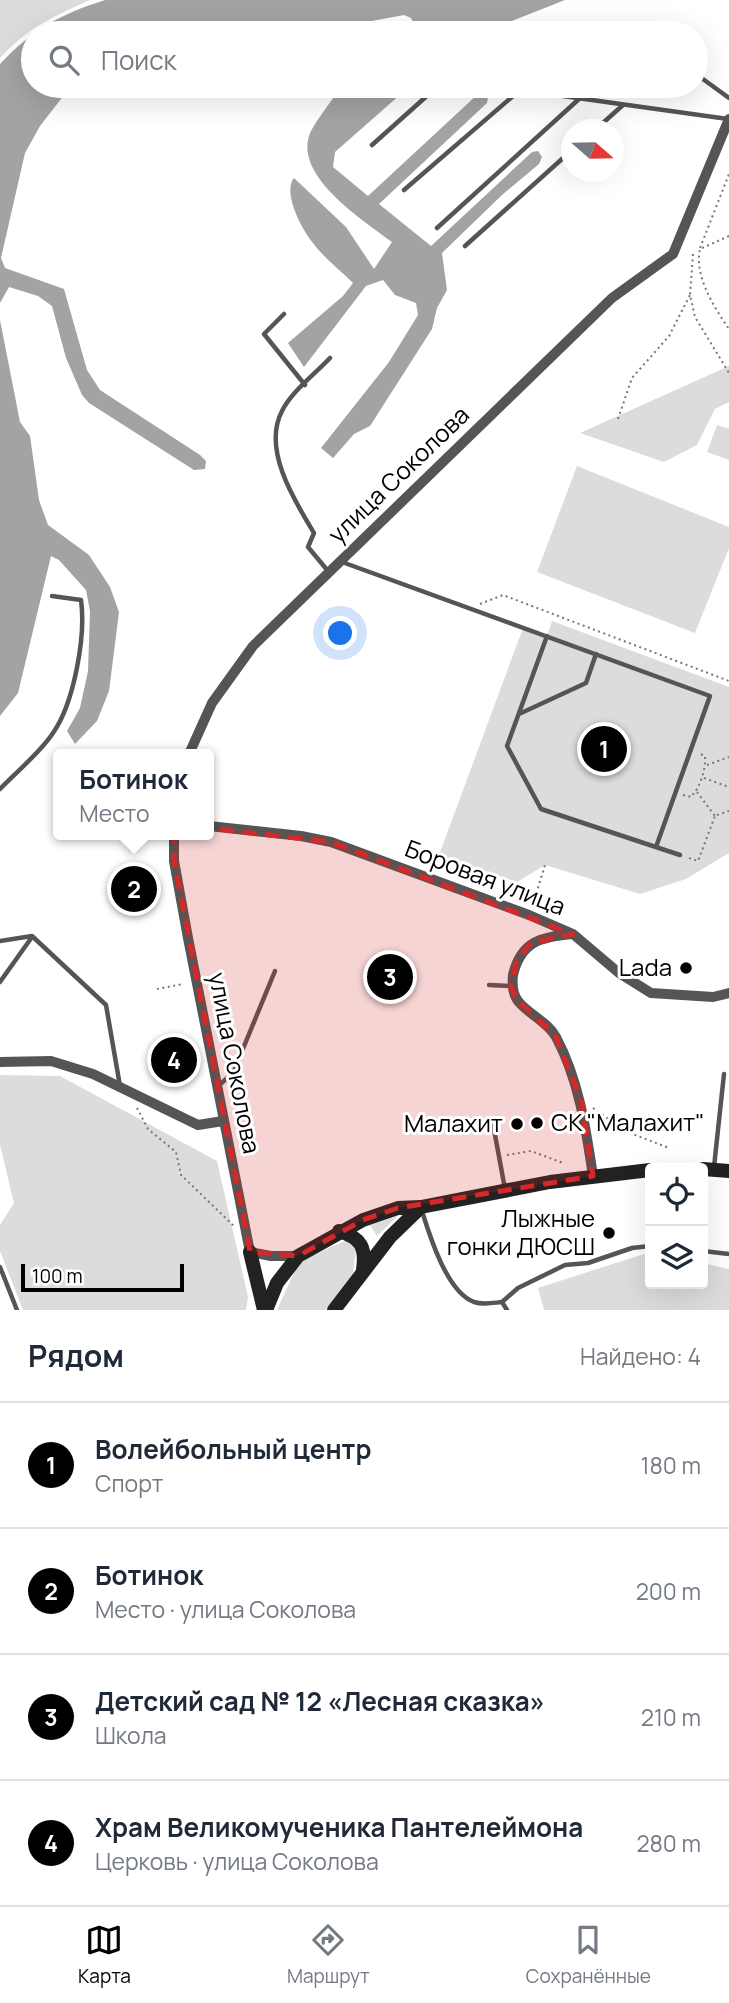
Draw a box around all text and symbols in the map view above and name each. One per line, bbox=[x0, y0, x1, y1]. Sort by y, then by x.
search box bbox=[21, 21, 708, 98]
icon: search bbox=[45, 41, 83, 79]
text: Поиск bbox=[101, 42, 176, 78]
north arrow bbox=[561, 119, 624, 182]
street label: улица Соколова bbox=[320, 398, 476, 550]
your location bbox=[323, 616, 357, 650]
pin: 1 bbox=[581, 723, 627, 775]
popup bbox=[53, 749, 214, 840]
text: Ботинок bbox=[79, 761, 188, 797]
text: Место bbox=[79, 797, 150, 829]
street label: Боровая улица bbox=[401, 831, 570, 922]
pin: 2 bbox=[111, 863, 157, 915]
place label: Lada bbox=[619, 950, 672, 983]
pin: 3 bbox=[367, 951, 413, 1003]
marker: Lada bbox=[678, 960, 694, 976]
street label: улица Соколова bbox=[202, 969, 269, 1156]
pin: 4 bbox=[151, 1034, 197, 1086]
place label: СК "Малахит" bbox=[551, 1105, 705, 1138]
place label: Малахит bbox=[404, 1106, 503, 1139]
marker: СК "Малахит" bbox=[529, 1115, 545, 1131]
marker: Малахит bbox=[509, 1116, 525, 1132]
map controls bbox=[645, 1163, 708, 1289]
button: locate bbox=[645, 1163, 708, 1226]
place label: Лыжные гонки ДЮСШ bbox=[447, 1201, 595, 1262]
marker: Лыжные гонки ДЮСШ bbox=[601, 1225, 617, 1241]
button: layers bbox=[645, 1226, 708, 1289]
scale bar bbox=[21, 1261, 184, 1293]
text: 100 m bbox=[32, 1263, 83, 1289]
text: Рядом bbox=[28, 1335, 124, 1376]
text: Найдено: 4 bbox=[580, 1340, 701, 1372]
text: Волейбольный центр bbox=[95, 1431, 371, 1467]
text: 1 bbox=[46, 1449, 56, 1481]
text: 180 m bbox=[641, 1449, 701, 1481]
text: Спорт bbox=[95, 1467, 163, 1499]
text: Ботинок bbox=[95, 1557, 203, 1593]
text: 2 bbox=[44, 1575, 58, 1607]
text: 200 m bbox=[636, 1575, 701, 1607]
text: Место · улица Соколова bbox=[95, 1593, 356, 1625]
text: Детский сад № 12 «Лесная сказка» bbox=[95, 1683, 545, 1719]
text: 3 bbox=[44, 1701, 58, 1733]
text: 210 m bbox=[641, 1701, 701, 1733]
text: Школа bbox=[95, 1719, 167, 1751]
text: Храм Великомученика Пантелеймона bbox=[95, 1809, 583, 1845]
text: 4 bbox=[44, 1827, 58, 1859]
text: 280 m bbox=[636, 1827, 701, 1859]
text: Церковь · улица Соколова bbox=[95, 1845, 379, 1877]
tab: Карта bbox=[78, 1921, 131, 1989]
tab: Маршрут bbox=[287, 1921, 370, 1989]
tab: Сохранённые bbox=[526, 1921, 651, 1989]

